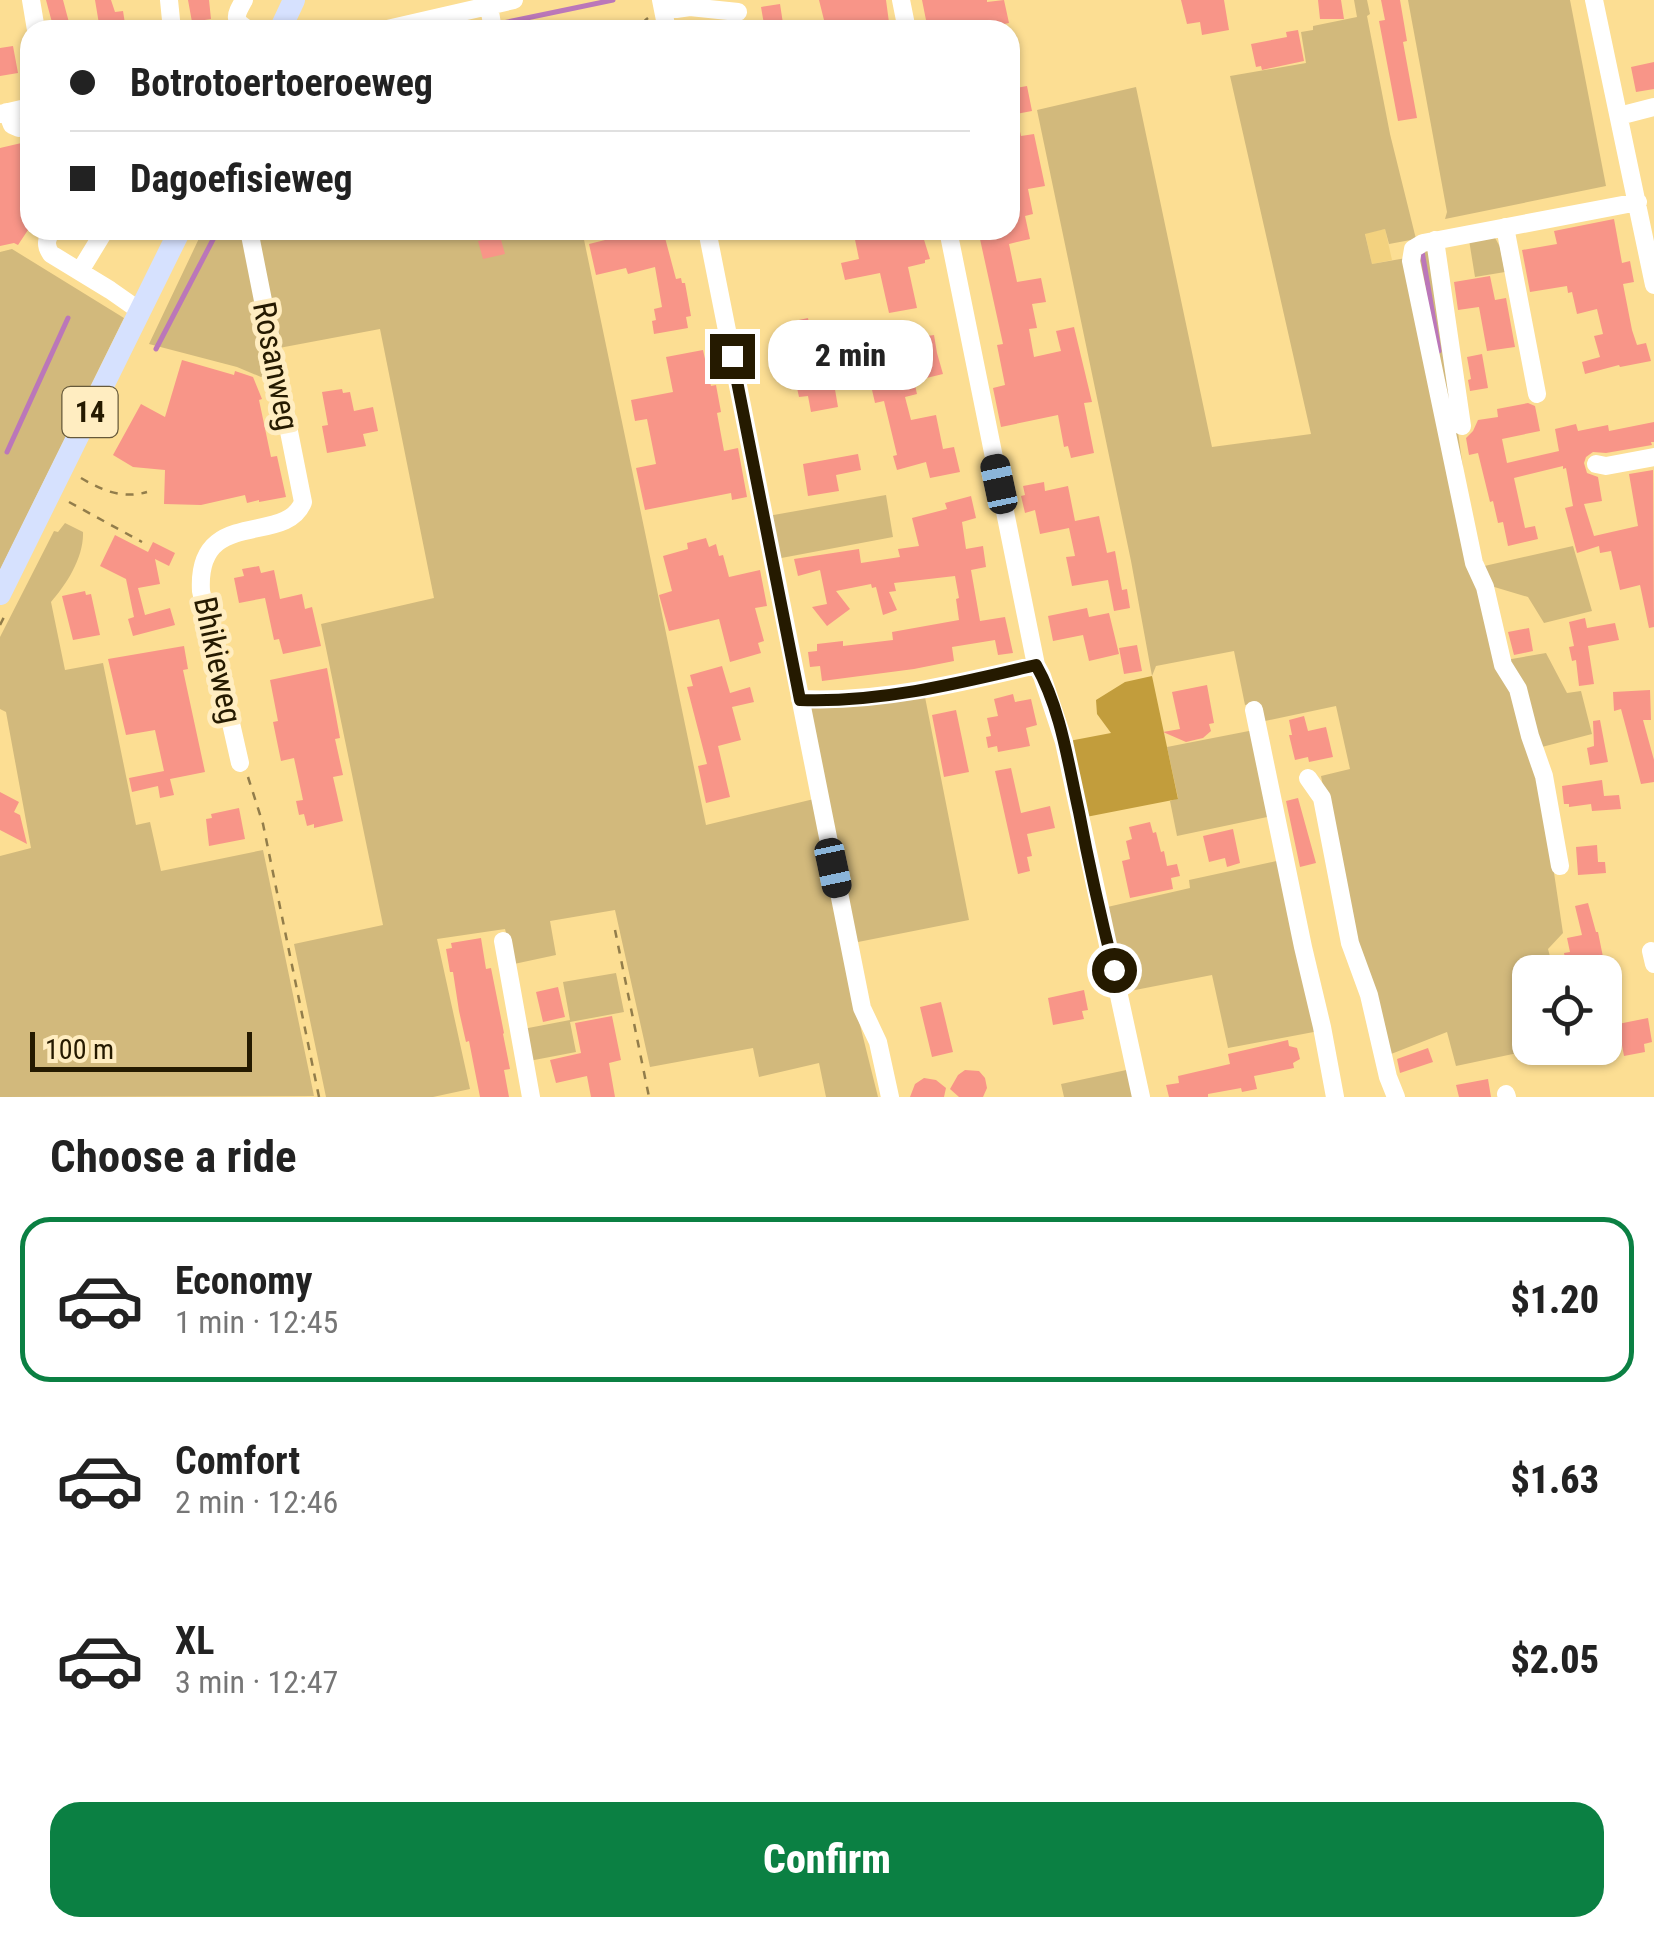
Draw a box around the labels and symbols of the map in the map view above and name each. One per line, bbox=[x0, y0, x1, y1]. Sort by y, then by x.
street label: Rosanweg bbox=[245, 299, 307, 433]
callout: 2 min bbox=[767, 321, 932, 391]
route end bbox=[710, 334, 755, 379]
road number: 14 bbox=[62, 387, 118, 437]
car bbox=[978, 452, 1020, 516]
street label: Bhikieweg bbox=[186, 593, 250, 727]
car bbox=[812, 836, 854, 900]
route start bbox=[1092, 948, 1137, 993]
scale bar bbox=[30, 1027, 252, 1072]

